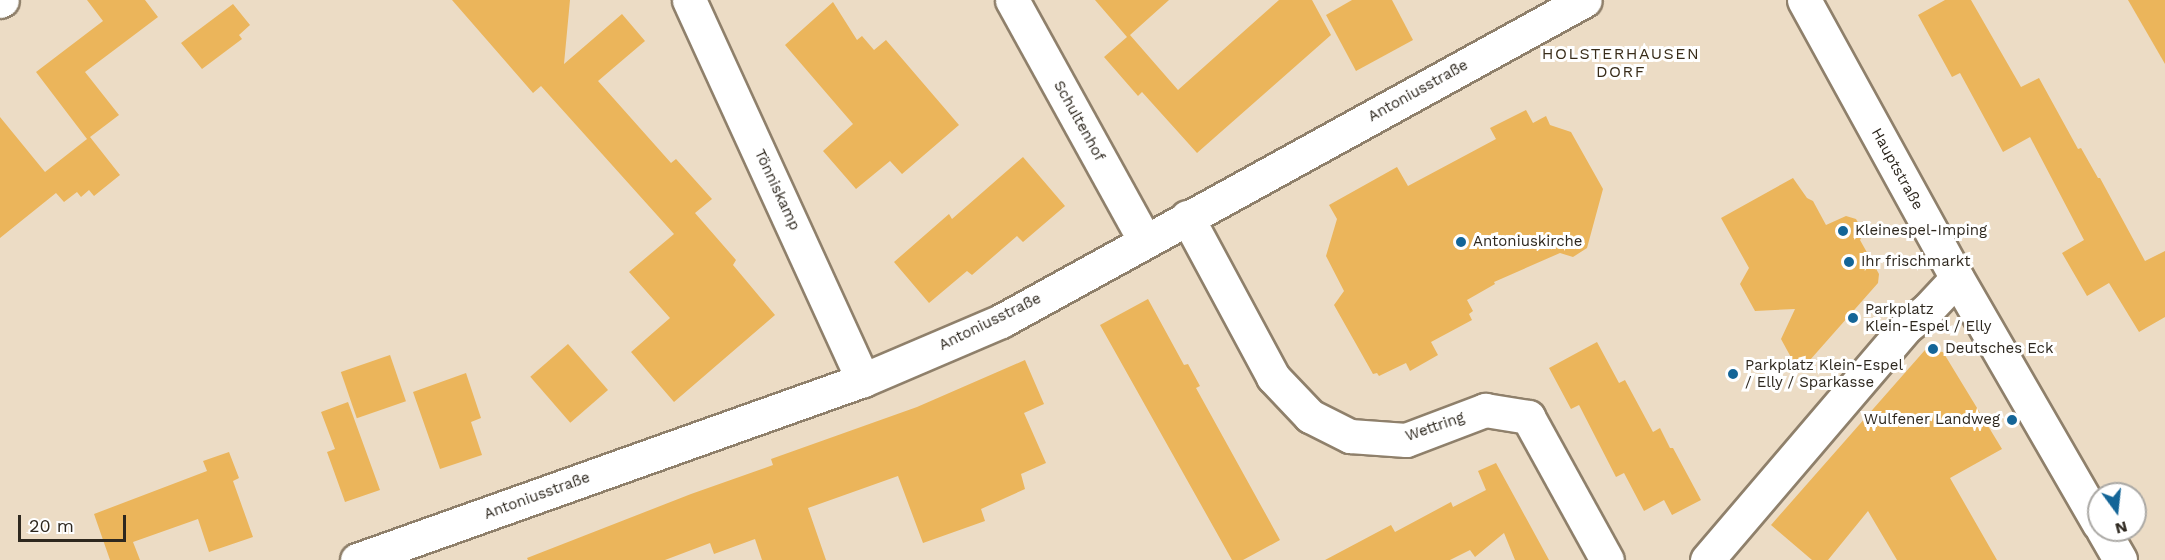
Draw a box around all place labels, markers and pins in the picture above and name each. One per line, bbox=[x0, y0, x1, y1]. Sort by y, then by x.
place label: Kleinespel-Imping bbox=[1855, 222, 1987, 240]
marker: Kleinespel-Imping bbox=[1836, 224, 1850, 238]
place label: Antoniuskirche bbox=[1473, 233, 1583, 251]
marker: Antoniuskirche bbox=[1454, 235, 1468, 249]
place label: Ihr frischmarkt bbox=[1861, 253, 1971, 271]
marker: Ihr frischmarkt bbox=[1842, 255, 1856, 269]
place label: Parkplatz Klein-Espel / Elly bbox=[1865, 300, 1992, 335]
marker: Parkplatz Klein-Espel / Elly bbox=[1846, 311, 1860, 325]
place label: Deutsches Eck bbox=[1945, 340, 2053, 358]
marker: Deutsches Eck bbox=[1926, 342, 1940, 356]
place label: Parkplatz Klein-Espel / Elly / Sparkasse bbox=[1745, 356, 1903, 391]
marker: Parkplatz Klein-Espel / Elly / Sparkasse bbox=[1726, 367, 1740, 381]
place label: Wulfener Landweg bbox=[1863, 411, 2000, 429]
marker: Wulfener Landweg bbox=[2005, 413, 2019, 427]

